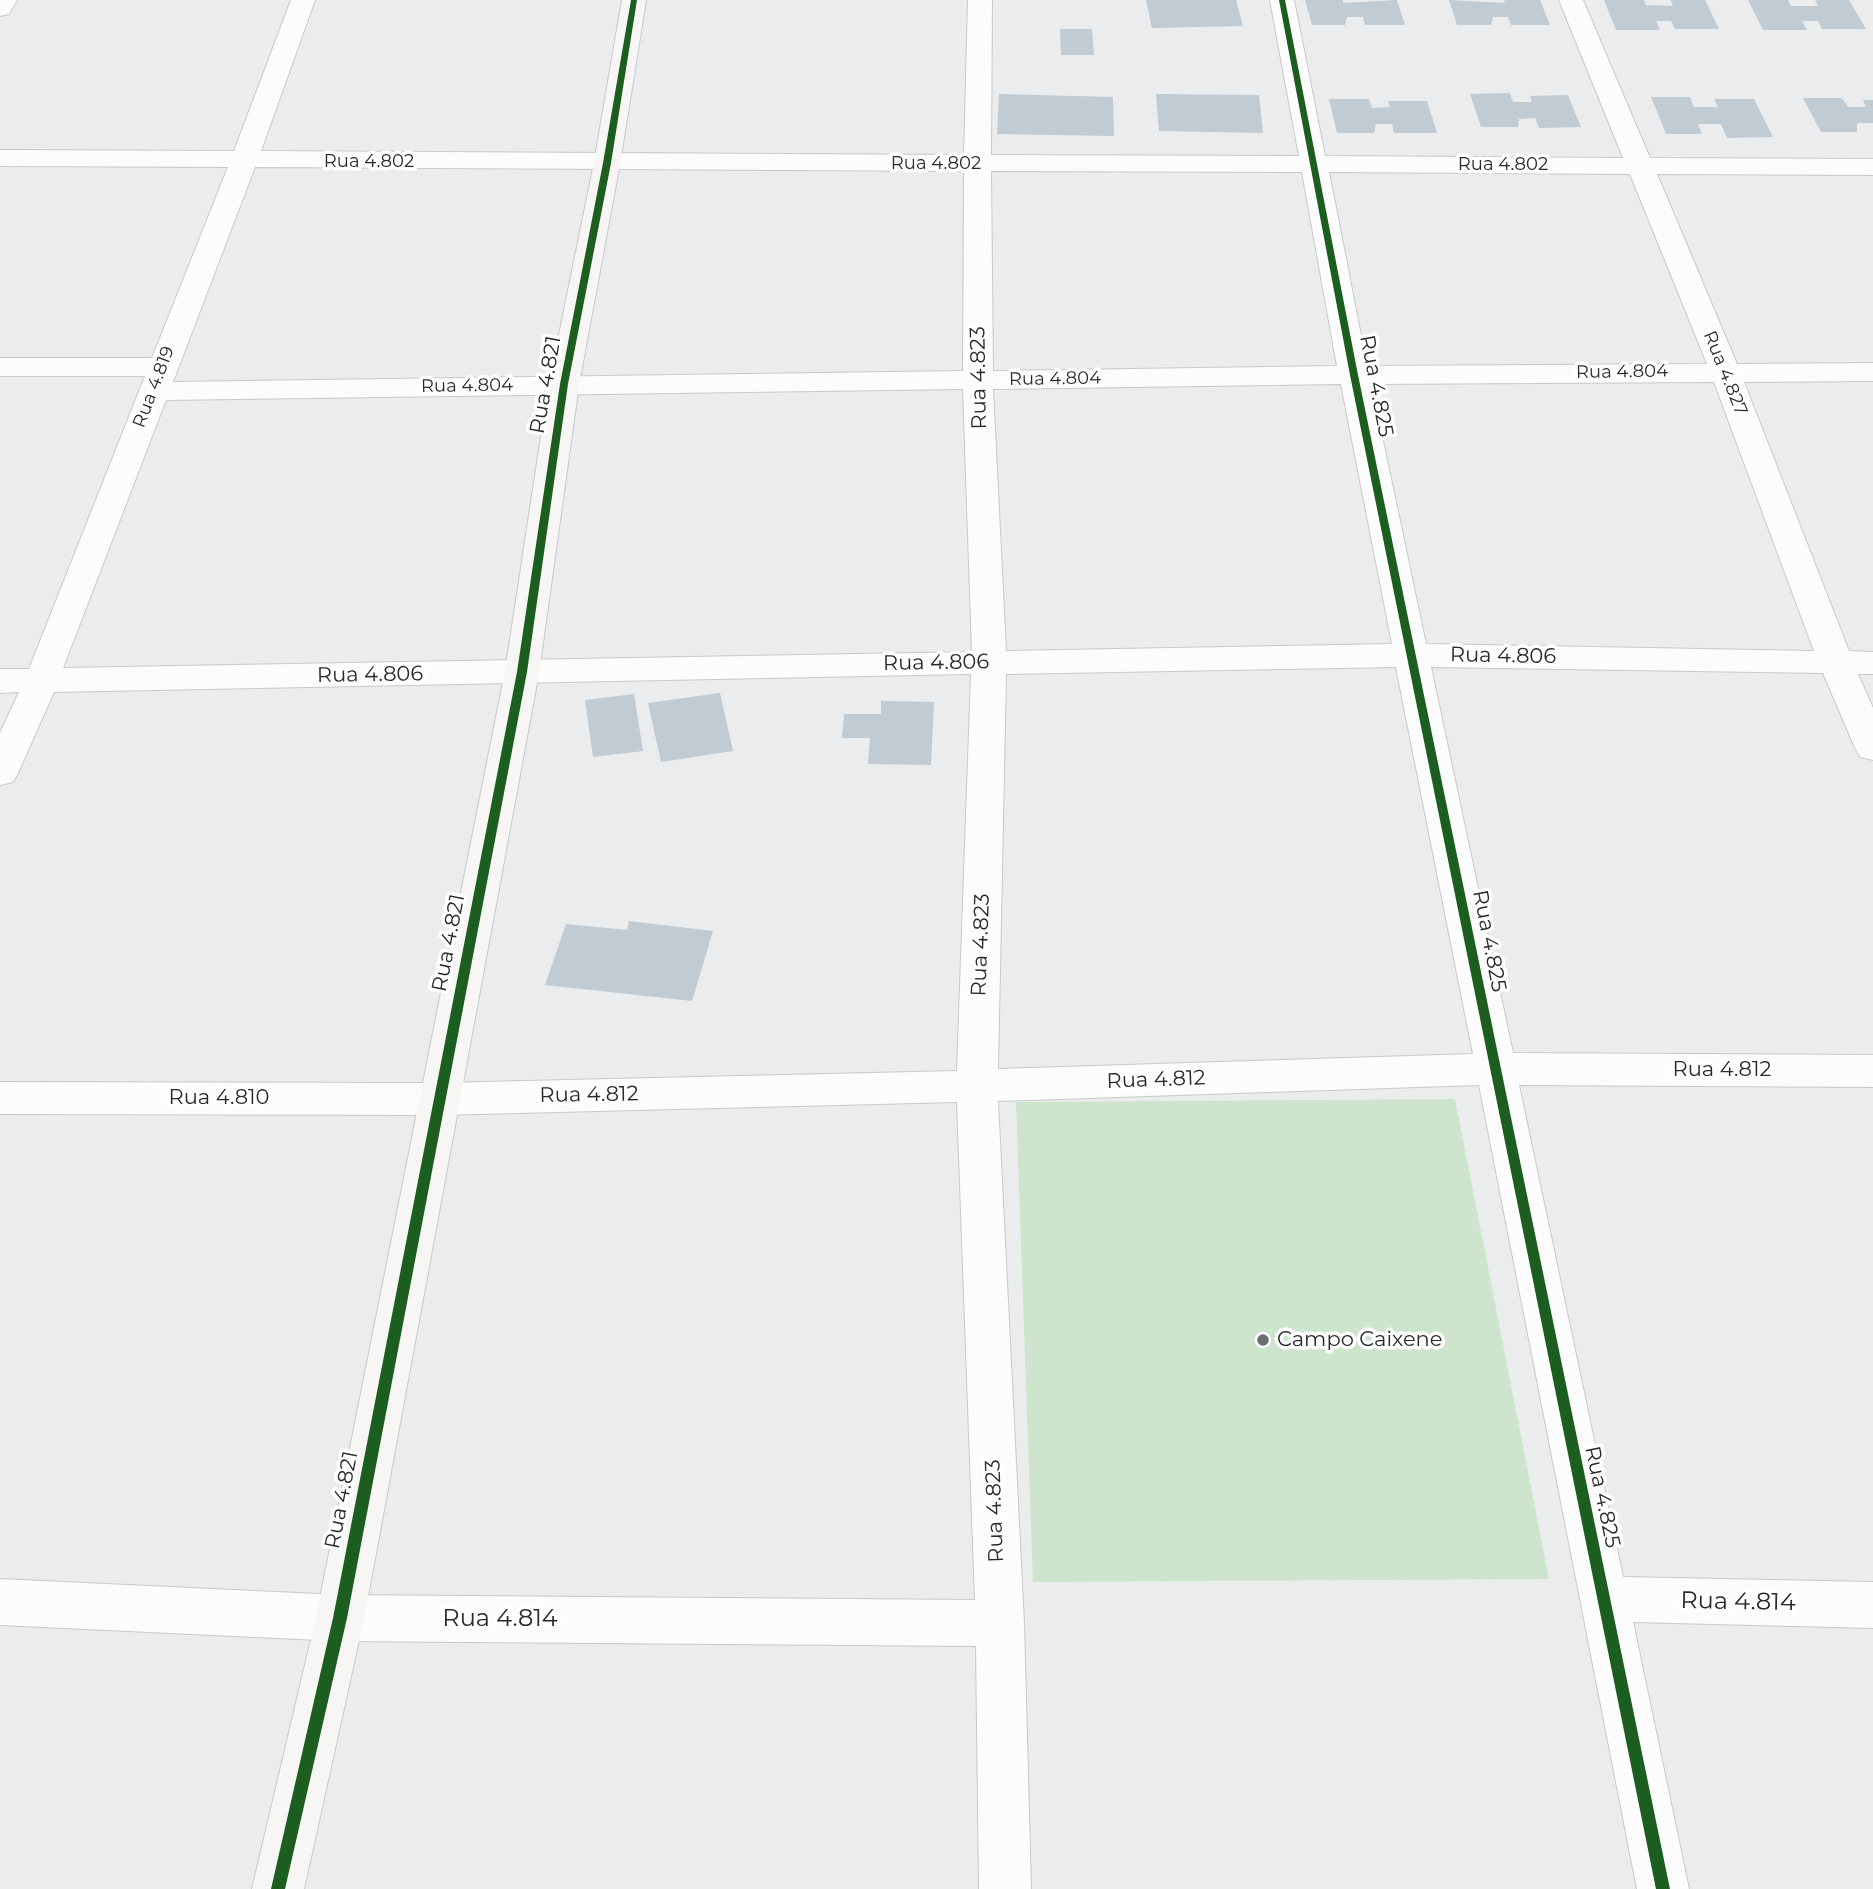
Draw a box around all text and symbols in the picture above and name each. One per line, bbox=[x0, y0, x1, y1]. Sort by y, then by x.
street label: Rua 4.802 bbox=[324, 151, 414, 173]
street label: Rua 4.802 bbox=[891, 153, 981, 175]
street label: Rua 4.802 bbox=[1458, 154, 1548, 176]
street label: Rua 4.823 bbox=[966, 326, 992, 430]
street label: Rua 4.827 bbox=[1698, 328, 1752, 418]
street label: Rua 4.825 bbox=[1354, 333, 1398, 439]
street label: Rua 4.821 bbox=[525, 334, 567, 436]
street label: Rua 4.819 bbox=[129, 343, 179, 431]
street label: Rua 4.804 bbox=[1576, 360, 1668, 384]
street label: Rua 4.804 bbox=[1009, 367, 1101, 391]
street label: Rua 4.804 bbox=[421, 374, 513, 398]
street label: Rua 4.806 bbox=[1450, 642, 1556, 670]
street label: Rua 4.806 bbox=[883, 649, 989, 677]
street label: Rua 4.806 bbox=[317, 661, 423, 689]
street label: Rua 4.825 bbox=[1467, 888, 1511, 994]
street label: Rua 4.821 bbox=[427, 892, 471, 994]
street label: Rua 4.823 bbox=[967, 893, 995, 997]
street label: Rua 4.812 bbox=[1672, 1057, 1772, 1083]
street label: Rua 4.812 bbox=[1106, 1066, 1206, 1094]
street label: Rua 4.812 bbox=[539, 1082, 639, 1108]
street label: Rua 4.810 bbox=[168, 1085, 270, 1111]
place label: Campo Caixene bbox=[1277, 1327, 1442, 1353]
marker: Campo Caixene bbox=[1255, 1332, 1271, 1348]
street label: Rua 4.825 bbox=[1579, 1444, 1625, 1550]
street label: Rua 4.821 bbox=[320, 1449, 364, 1551]
street label: Rua 4.823 bbox=[981, 1459, 1009, 1563]
street label: Rua 4.814 bbox=[1680, 1587, 1796, 1617]
street label: Rua 4.814 bbox=[442, 1605, 558, 1633]

